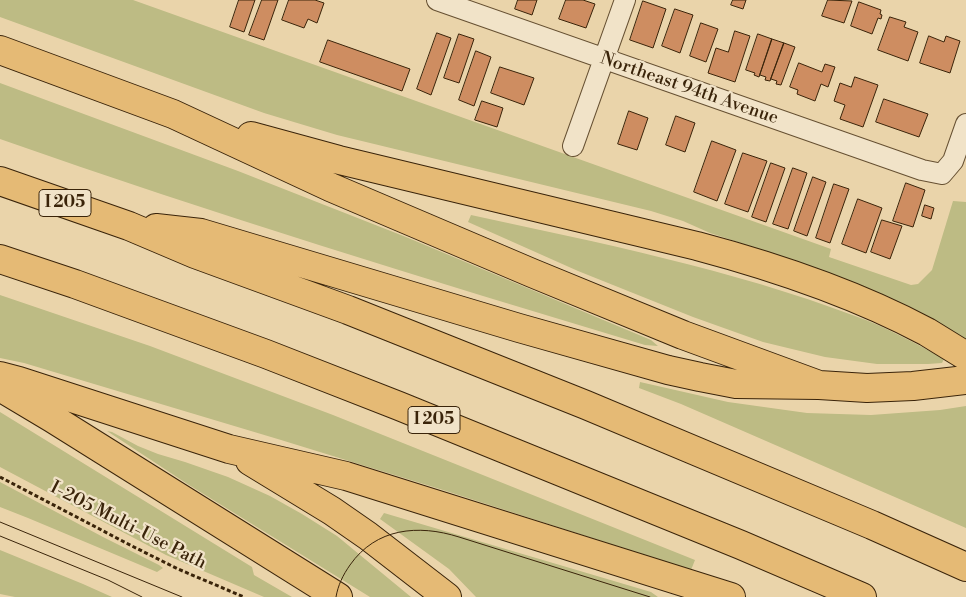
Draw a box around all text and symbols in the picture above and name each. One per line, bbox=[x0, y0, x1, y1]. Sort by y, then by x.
street label: Northeast 94th Avenue bbox=[597, 48, 781, 130]
road number: I 205 bbox=[39, 190, 91, 217]
road number: I 205 bbox=[408, 406, 460, 434]
street label: I-205 Multi-Use Path bbox=[46, 477, 210, 575]

